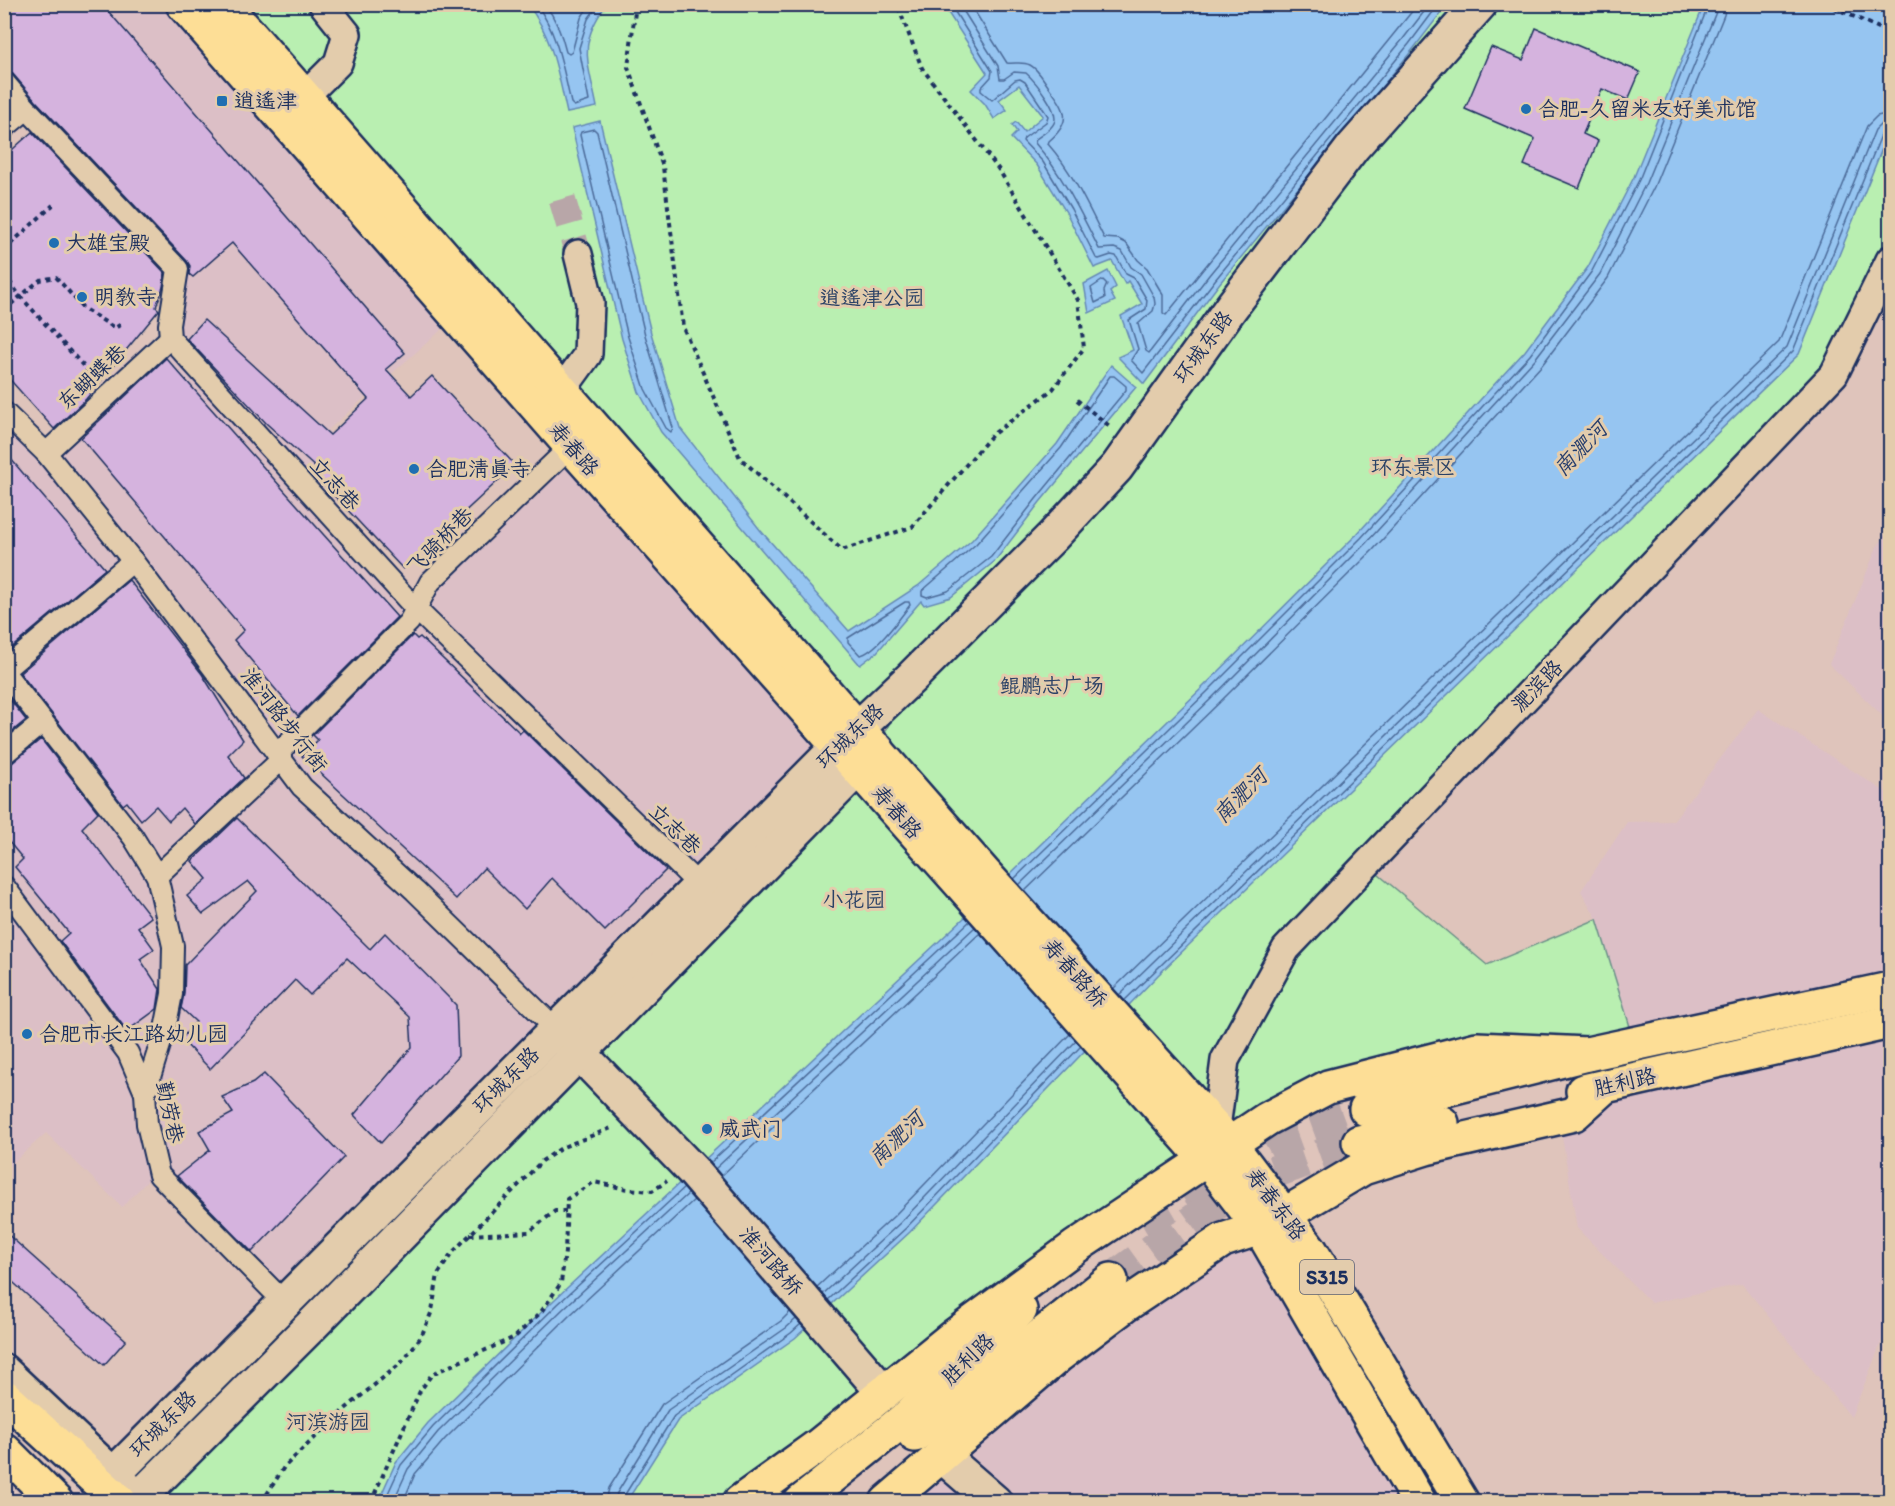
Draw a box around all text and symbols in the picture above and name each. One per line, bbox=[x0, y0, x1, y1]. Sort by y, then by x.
place label: 逍遥津 bbox=[234, 88, 297, 113]
marker: 逍遥津 bbox=[215, 94, 229, 108]
place label: 合肥-久留米友好美术馆 bbox=[1538, 96, 1756, 121]
marker: 合肥-久留米友好美术馆 bbox=[1519, 102, 1533, 116]
place label: 大雄宝殿 bbox=[66, 230, 150, 255]
marker: 大雄宝殿 bbox=[47, 236, 61, 250]
place label: 明教寺 bbox=[94, 284, 157, 309]
park label: 逍遥津公园 bbox=[820, 285, 925, 310]
marker: 明教寺 bbox=[75, 290, 89, 304]
street label: 环城东路 bbox=[1168, 305, 1237, 388]
street label: 东蝴蝶巷 bbox=[52, 339, 131, 414]
water label: 南淝河 bbox=[1548, 413, 1615, 481]
street label: 寿春路 bbox=[544, 417, 604, 481]
street label: 立志巷 bbox=[305, 452, 366, 515]
park label: 环东景区 bbox=[1371, 454, 1455, 479]
place label: 合肥清真寺 bbox=[426, 456, 531, 481]
marker: 合肥清真寺 bbox=[407, 462, 421, 476]
street label: 飞骑桥巷 bbox=[401, 502, 478, 580]
street label: 淝滨路 bbox=[1506, 654, 1568, 717]
street label: 淮河路步行街 bbox=[236, 662, 333, 777]
park label: 鲲鹏志广场 bbox=[1000, 673, 1105, 698]
street label: 环城东路 bbox=[811, 697, 889, 774]
water label: 南淝河 bbox=[1208, 760, 1275, 828]
street label: 寿春路 bbox=[867, 780, 927, 844]
street label: 立志巷 bbox=[644, 798, 707, 860]
park label: 小花园 bbox=[823, 887, 886, 912]
street label: 寿春路桥 bbox=[1038, 933, 1113, 1012]
place label: 合肥市长江路幼儿园 bbox=[39, 1021, 228, 1046]
marker: 合肥市长江路幼儿园 bbox=[20, 1027, 34, 1041]
street label: 环城东路 bbox=[467, 1041, 544, 1118]
street label: 胜利路 bbox=[1591, 1062, 1658, 1101]
street label: 勤劳巷 bbox=[152, 1078, 189, 1145]
water label: 南淝河 bbox=[863, 1104, 932, 1171]
place label: 威武门 bbox=[719, 1116, 782, 1141]
marker: 威武门 bbox=[700, 1122, 714, 1136]
street label: 寿春东路 bbox=[1241, 1163, 1312, 1245]
street label: 淮河路桥 bbox=[734, 1221, 808, 1301]
road number: S315 bbox=[1300, 1260, 1354, 1294]
street label: 胜利路 bbox=[936, 1328, 999, 1390]
street label: 环城东路 bbox=[124, 1385, 201, 1462]
park label: 河滨游园 bbox=[286, 1409, 370, 1434]

